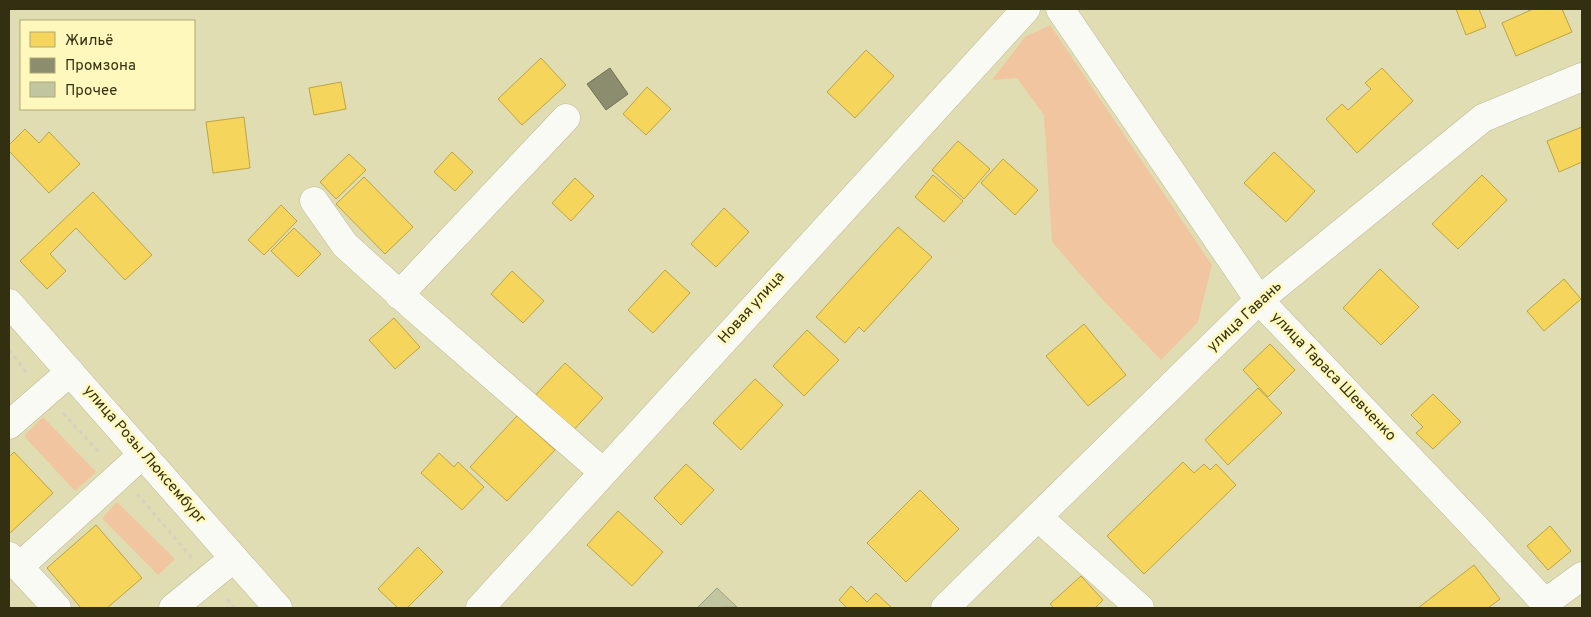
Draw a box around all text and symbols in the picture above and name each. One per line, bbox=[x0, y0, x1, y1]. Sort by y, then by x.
legend bbox=[20, 20, 195, 110]
text: Жильё bbox=[65, 32, 113, 51]
text: Промзона bbox=[65, 57, 136, 76]
text: Прочее bbox=[65, 82, 117, 101]
street label: Новая улица bbox=[715, 268, 789, 348]
street label: улица Гавань bbox=[1204, 277, 1287, 357]
street label: улица Тараса Шевченко bbox=[1266, 308, 1400, 446]
street label: улица Розы Люксембург bbox=[78, 382, 210, 528]

